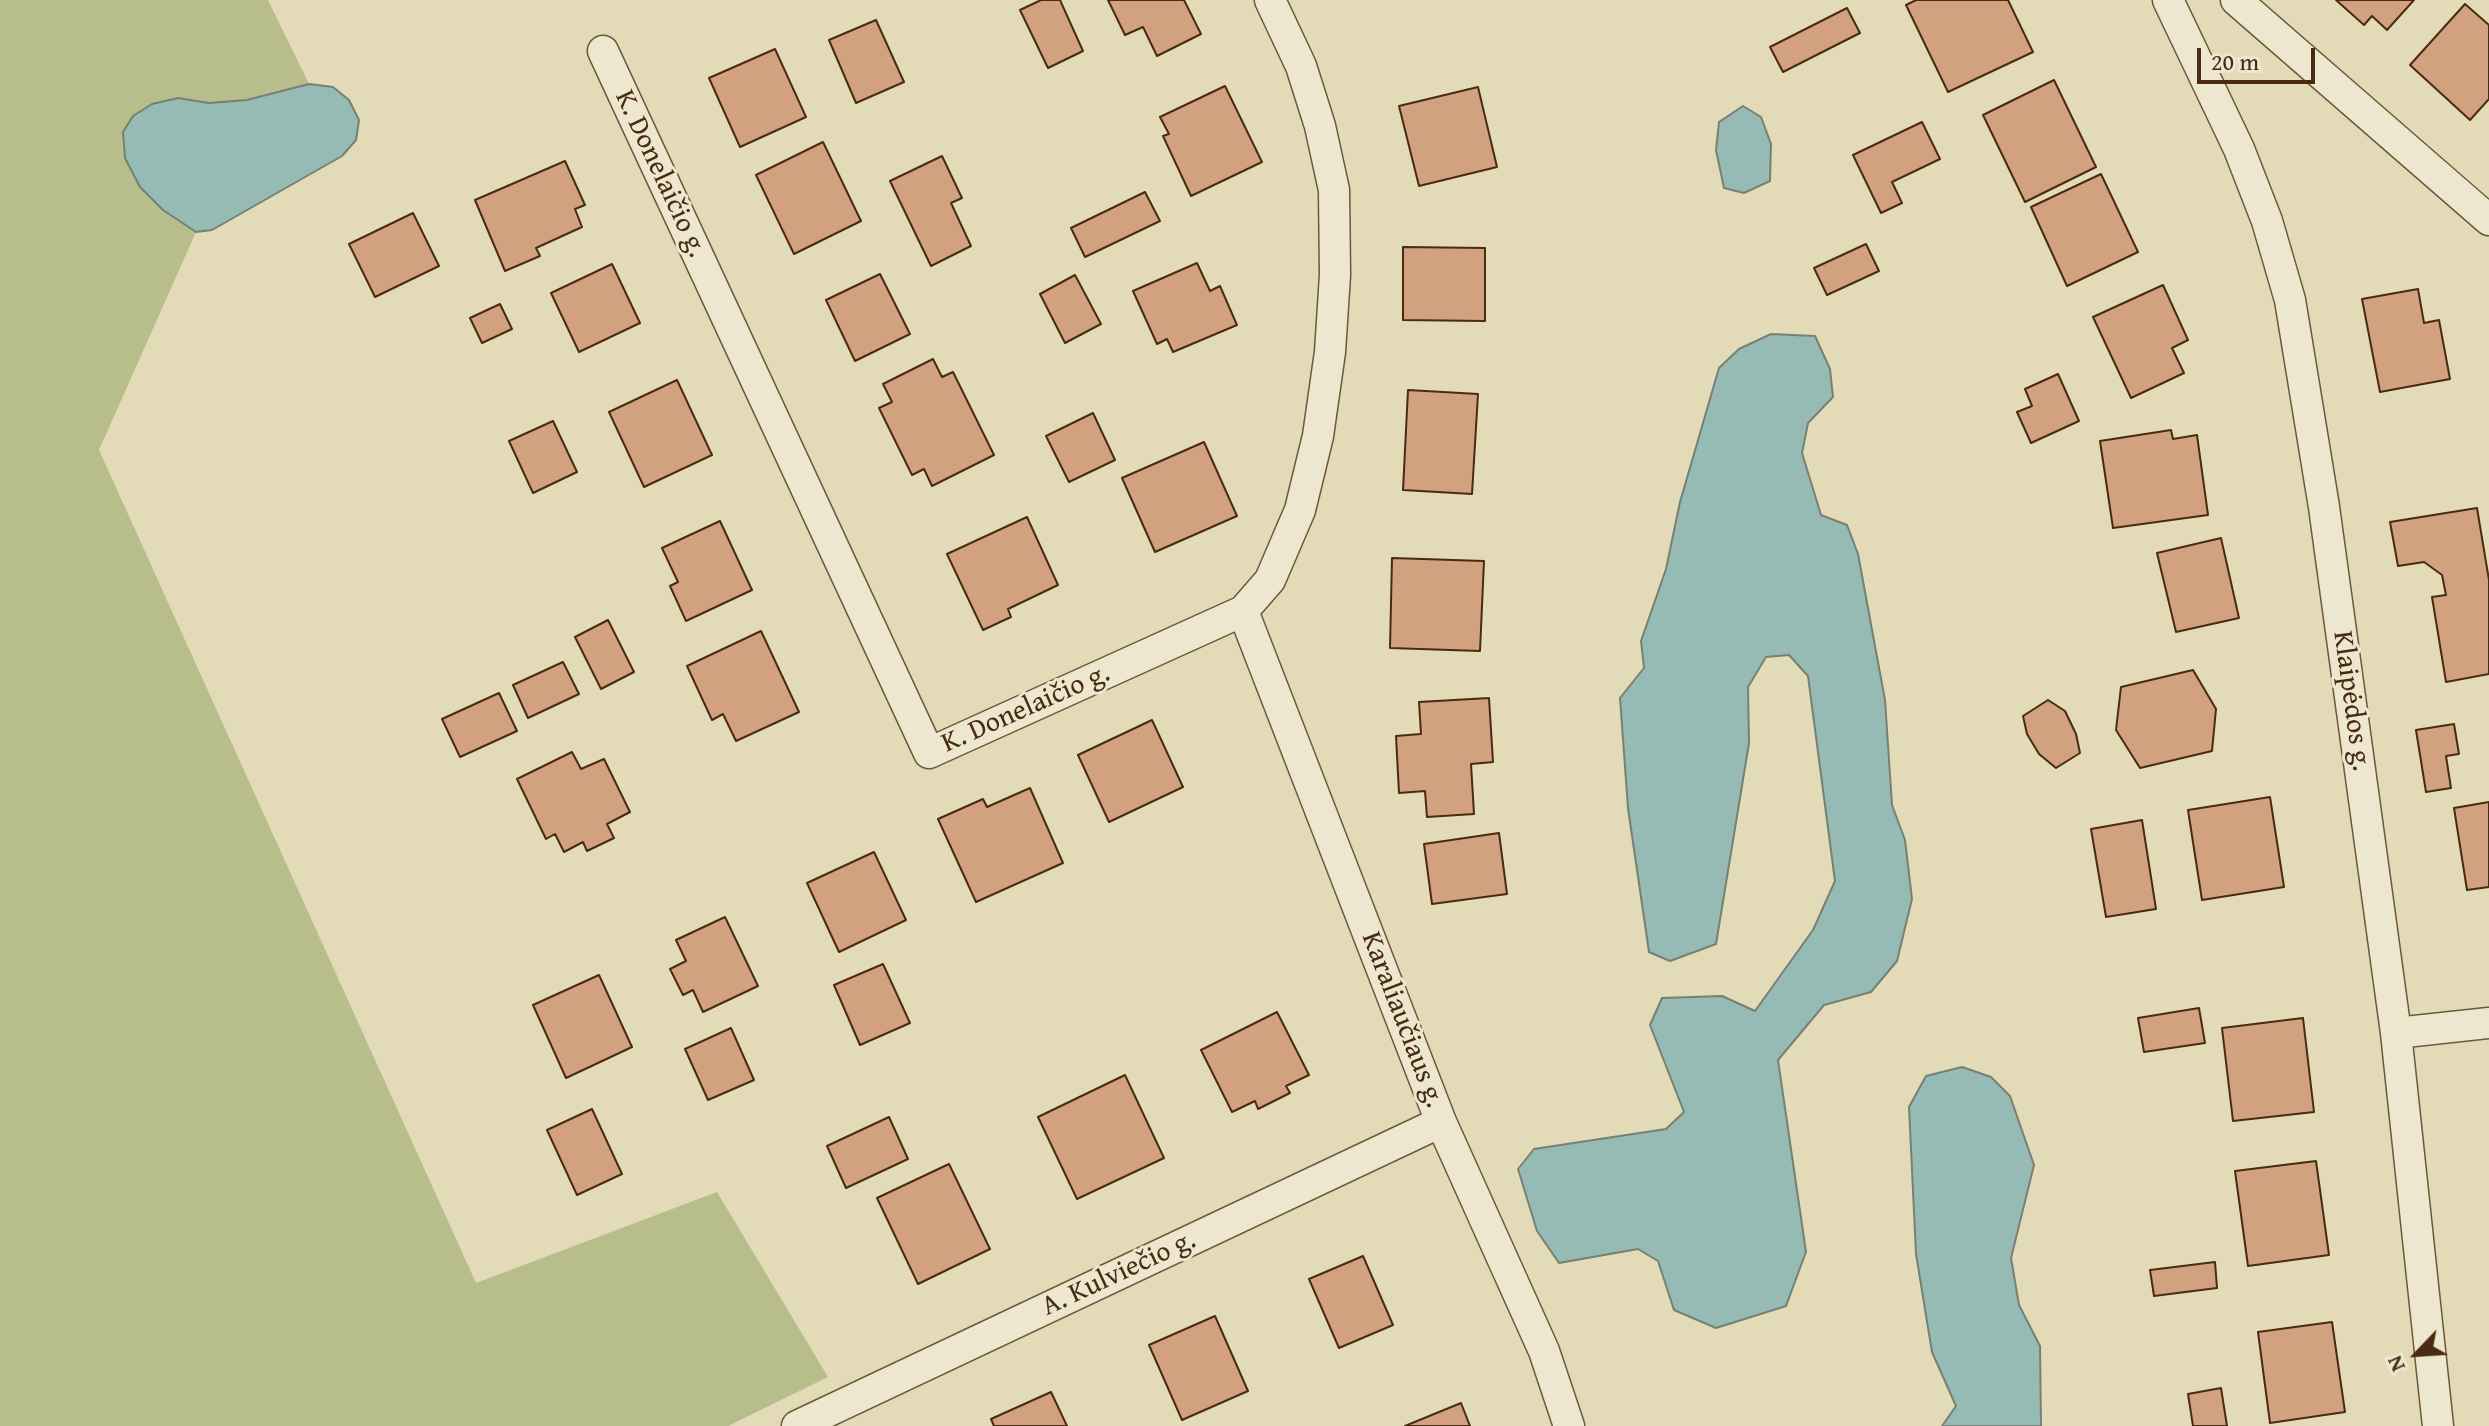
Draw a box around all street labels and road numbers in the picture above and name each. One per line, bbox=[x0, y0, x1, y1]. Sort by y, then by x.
street label: K. Donelaičio g. bbox=[607, 85, 713, 263]
street label: Klaipėdos g. bbox=[2325, 629, 2377, 773]
street label: K. Donelaičio g. bbox=[937, 657, 1115, 761]
street label: Karaliaučiaus g. bbox=[1353, 928, 1451, 1112]
street label: A. Kulviečio g. bbox=[1037, 1224, 1201, 1324]

